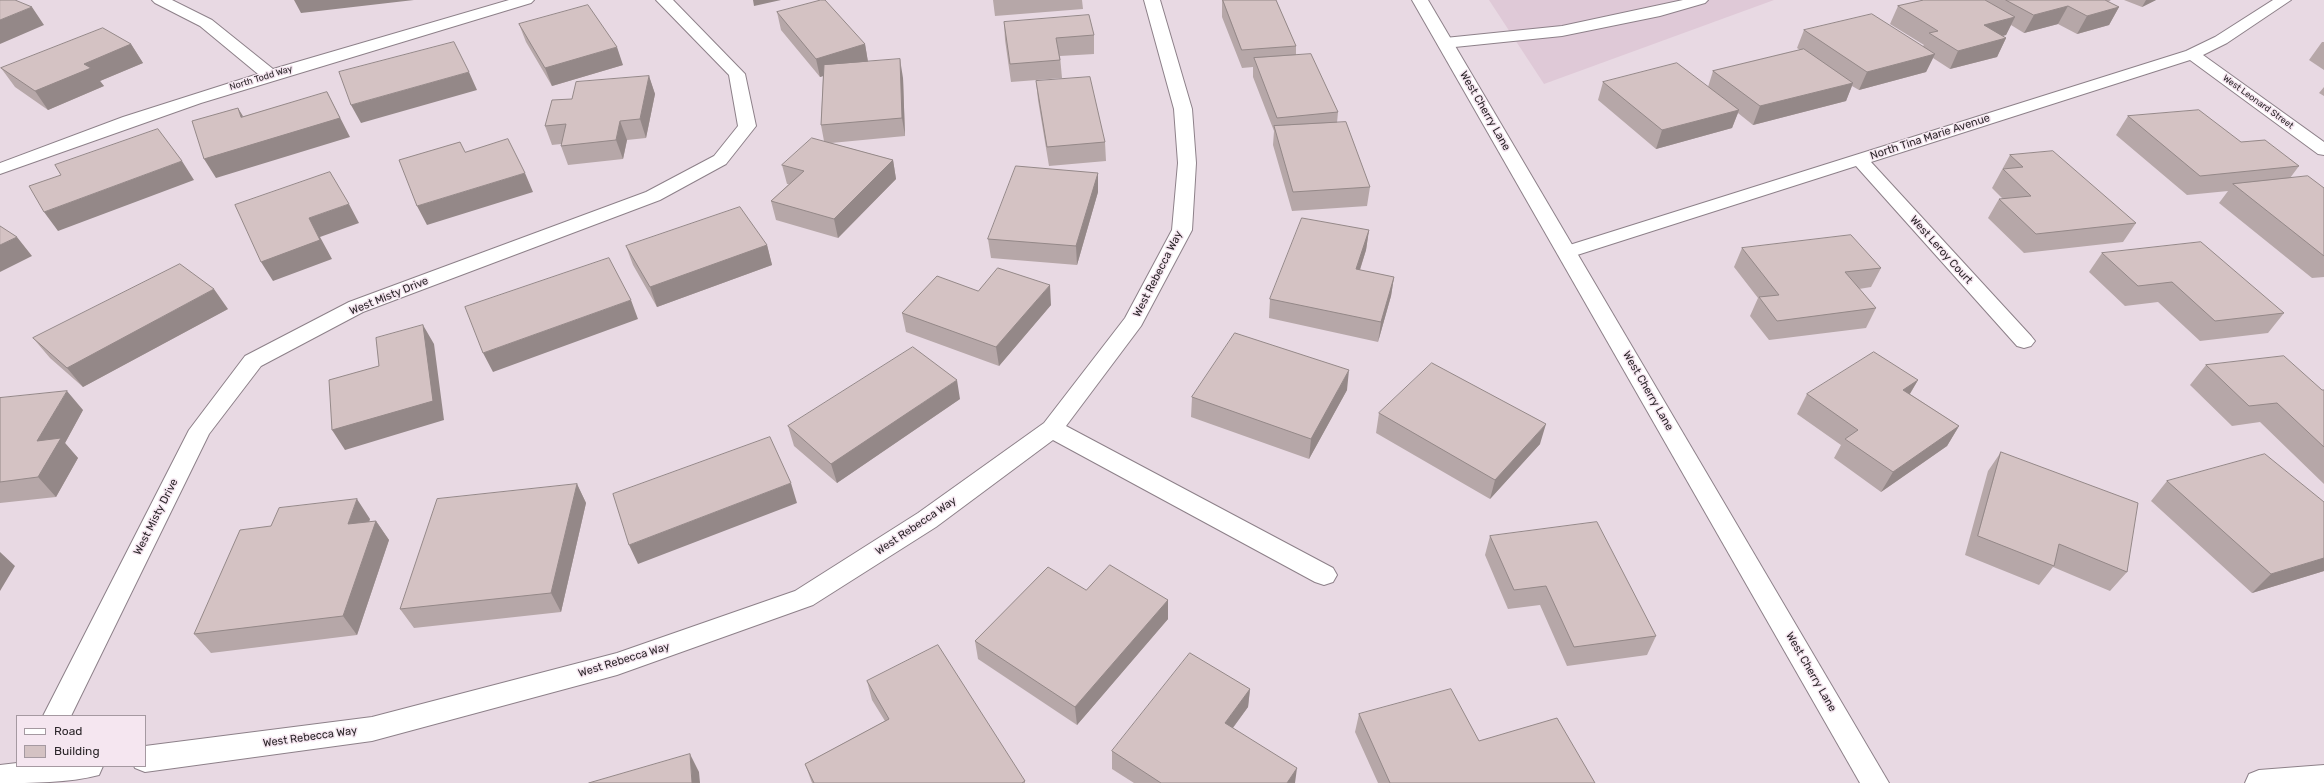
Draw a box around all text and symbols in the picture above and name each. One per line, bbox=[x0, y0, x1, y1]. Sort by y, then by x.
street label: North Todd Way bbox=[228, 63, 294, 93]
street label: West Cherry Lane bbox=[1457, 69, 1513, 153]
street label: West Leonard Street bbox=[2220, 73, 2296, 131]
street label: North Tina Marie Avenue bbox=[1868, 111, 1992, 163]
street label: West Leroy Court bbox=[1907, 213, 1975, 287]
street label: West Rebecca Way bbox=[1131, 229, 1185, 319]
street label: West Misty Drive bbox=[348, 274, 430, 318]
street label: West Cherry Lane bbox=[1620, 349, 1676, 433]
street label: West Misty Drive bbox=[131, 477, 181, 557]
street label: West Rebecca Way bbox=[873, 494, 959, 558]
street label: West Cherry Lane bbox=[1783, 630, 1839, 714]
street label: West Rebecca Way bbox=[577, 640, 671, 680]
legend bbox=[16, 715, 146, 767]
text: Road bbox=[54, 724, 82, 738]
street label: West Rebecca Way bbox=[262, 724, 358, 750]
text: Building bbox=[54, 744, 100, 758]

